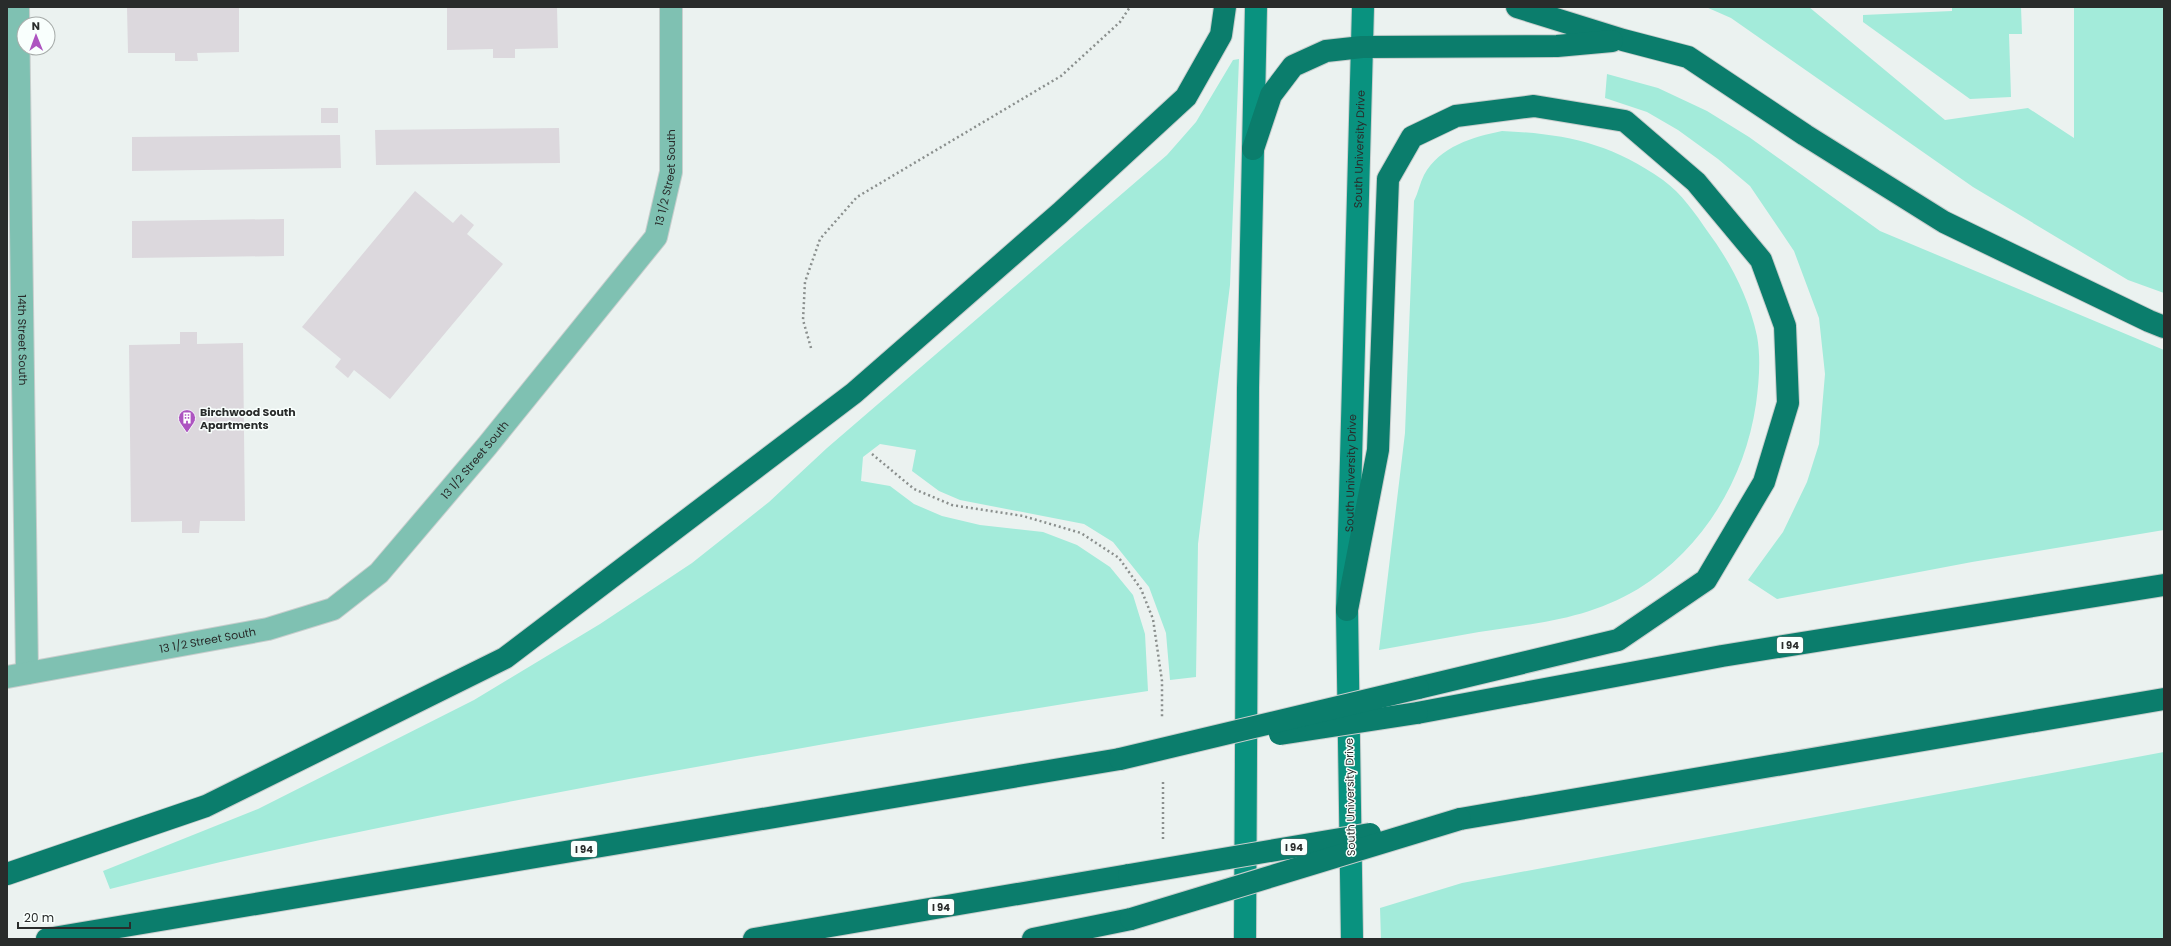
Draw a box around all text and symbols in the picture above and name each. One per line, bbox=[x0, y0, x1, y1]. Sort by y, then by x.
north arrow bbox=[16, 16, 56, 56]
text: N bbox=[32, 18, 40, 34]
street label: South University Drive bbox=[1350, 90, 1369, 208]
street label: 13 1/2 Street South bbox=[651, 129, 679, 227]
street label: 14th Street South bbox=[14, 294, 31, 386]
place label: Birchwood South Apartments bbox=[200, 404, 296, 433]
building icon: Birchwood South Apartments bbox=[177, 408, 197, 433]
street label: South University Drive bbox=[1341, 414, 1360, 532]
street label: 13 1/2 Street South bbox=[437, 417, 512, 503]
street label: 13 1/2 Street South bbox=[158, 623, 257, 657]
road number: I 94 bbox=[1777, 637, 1803, 653]
street label: South University Drive bbox=[1341, 738, 1359, 856]
road number: I 94 bbox=[1281, 839, 1307, 855]
road number: I 94 bbox=[571, 841, 597, 857]
road number: I 94 bbox=[928, 899, 954, 915]
scale bar bbox=[18, 904, 130, 930]
text: 20 m bbox=[24, 909, 54, 926]

